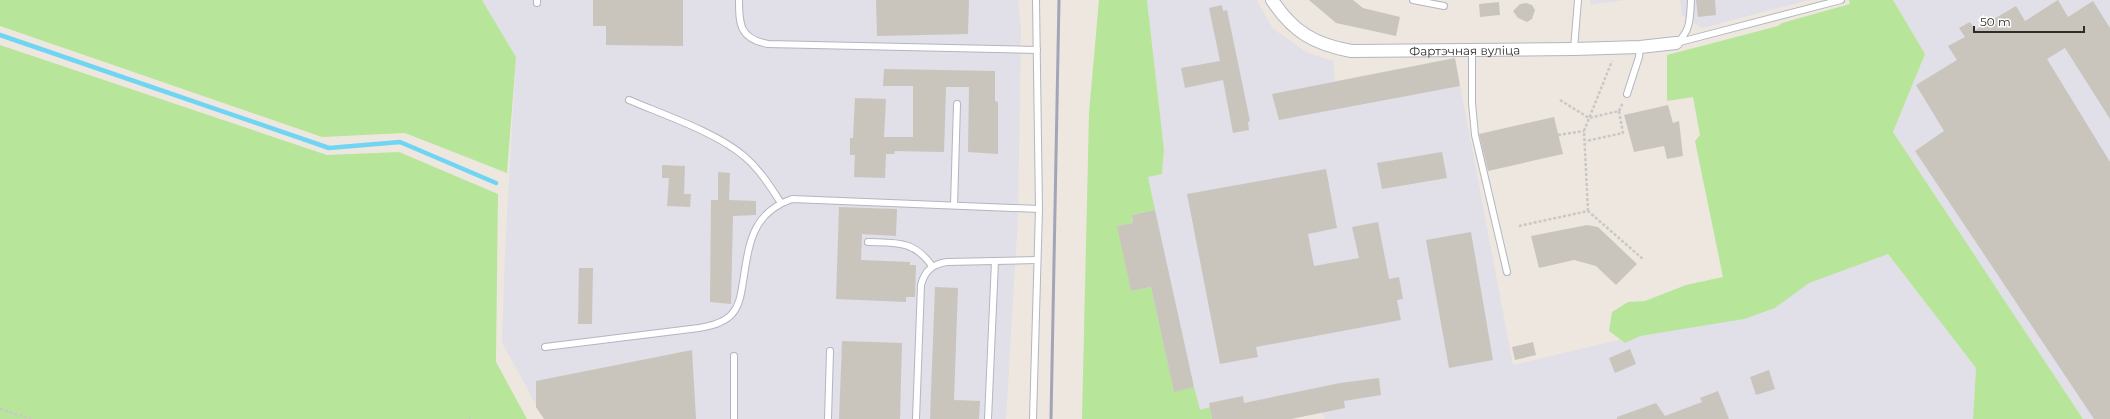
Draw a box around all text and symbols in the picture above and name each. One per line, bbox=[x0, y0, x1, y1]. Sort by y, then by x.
scale bar bbox=[1974, 8, 2084, 34]
text: 50 m bbox=[1980, 14, 2011, 29]
street label: Фартэчная вуліца bbox=[1409, 42, 1520, 58]

